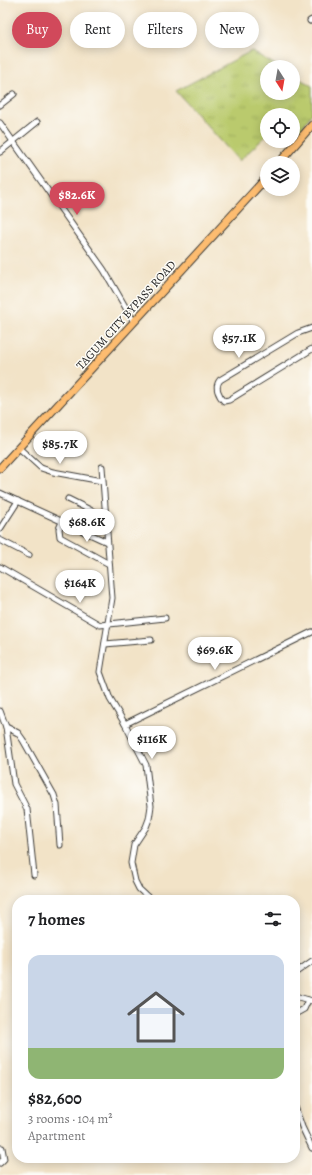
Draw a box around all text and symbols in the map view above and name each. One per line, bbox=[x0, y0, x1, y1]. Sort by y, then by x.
chip: Buy bbox=[12, 12, 62, 48]
chip: Rent bbox=[70, 12, 125, 48]
chip: Filters bbox=[133, 12, 197, 48]
chip: New bbox=[205, 12, 259, 48]
north arrow bbox=[260, 60, 300, 100]
map controls bbox=[260, 60, 300, 196]
button: locate bbox=[260, 108, 300, 148]
button: layers bbox=[260, 156, 300, 196]
pin: $82.6K bbox=[44, 182, 110, 216]
text: $82.6K bbox=[59, 186, 95, 203]
street label: TAGUM CITY BYPASS ROAD bbox=[73, 257, 179, 373]
pin: $57.1K bbox=[206, 325, 272, 359]
text: $57.1K bbox=[222, 329, 256, 346]
pin: $85.7K bbox=[27, 431, 93, 465]
text: $85.7K bbox=[42, 435, 78, 452]
pin: $68.6K bbox=[54, 509, 120, 543]
text: $68.6K bbox=[69, 513, 105, 530]
pin: $164K bbox=[52, 570, 108, 604]
text: $164K bbox=[64, 574, 96, 591]
pin: $69.6K bbox=[182, 637, 248, 671]
text: $69.6K bbox=[197, 641, 233, 658]
pin: $116K bbox=[124, 726, 180, 760]
text: $116K bbox=[137, 730, 167, 747]
text: 7 homes bbox=[28, 908, 85, 931]
icon: filters bbox=[262, 908, 284, 930]
icon: home bbox=[120, 981, 192, 1053]
text: $82,600 bbox=[28, 1087, 82, 1110]
text: 3 rooms · 104 m² bbox=[28, 1110, 112, 1127]
text: Apartment bbox=[28, 1127, 86, 1144]

